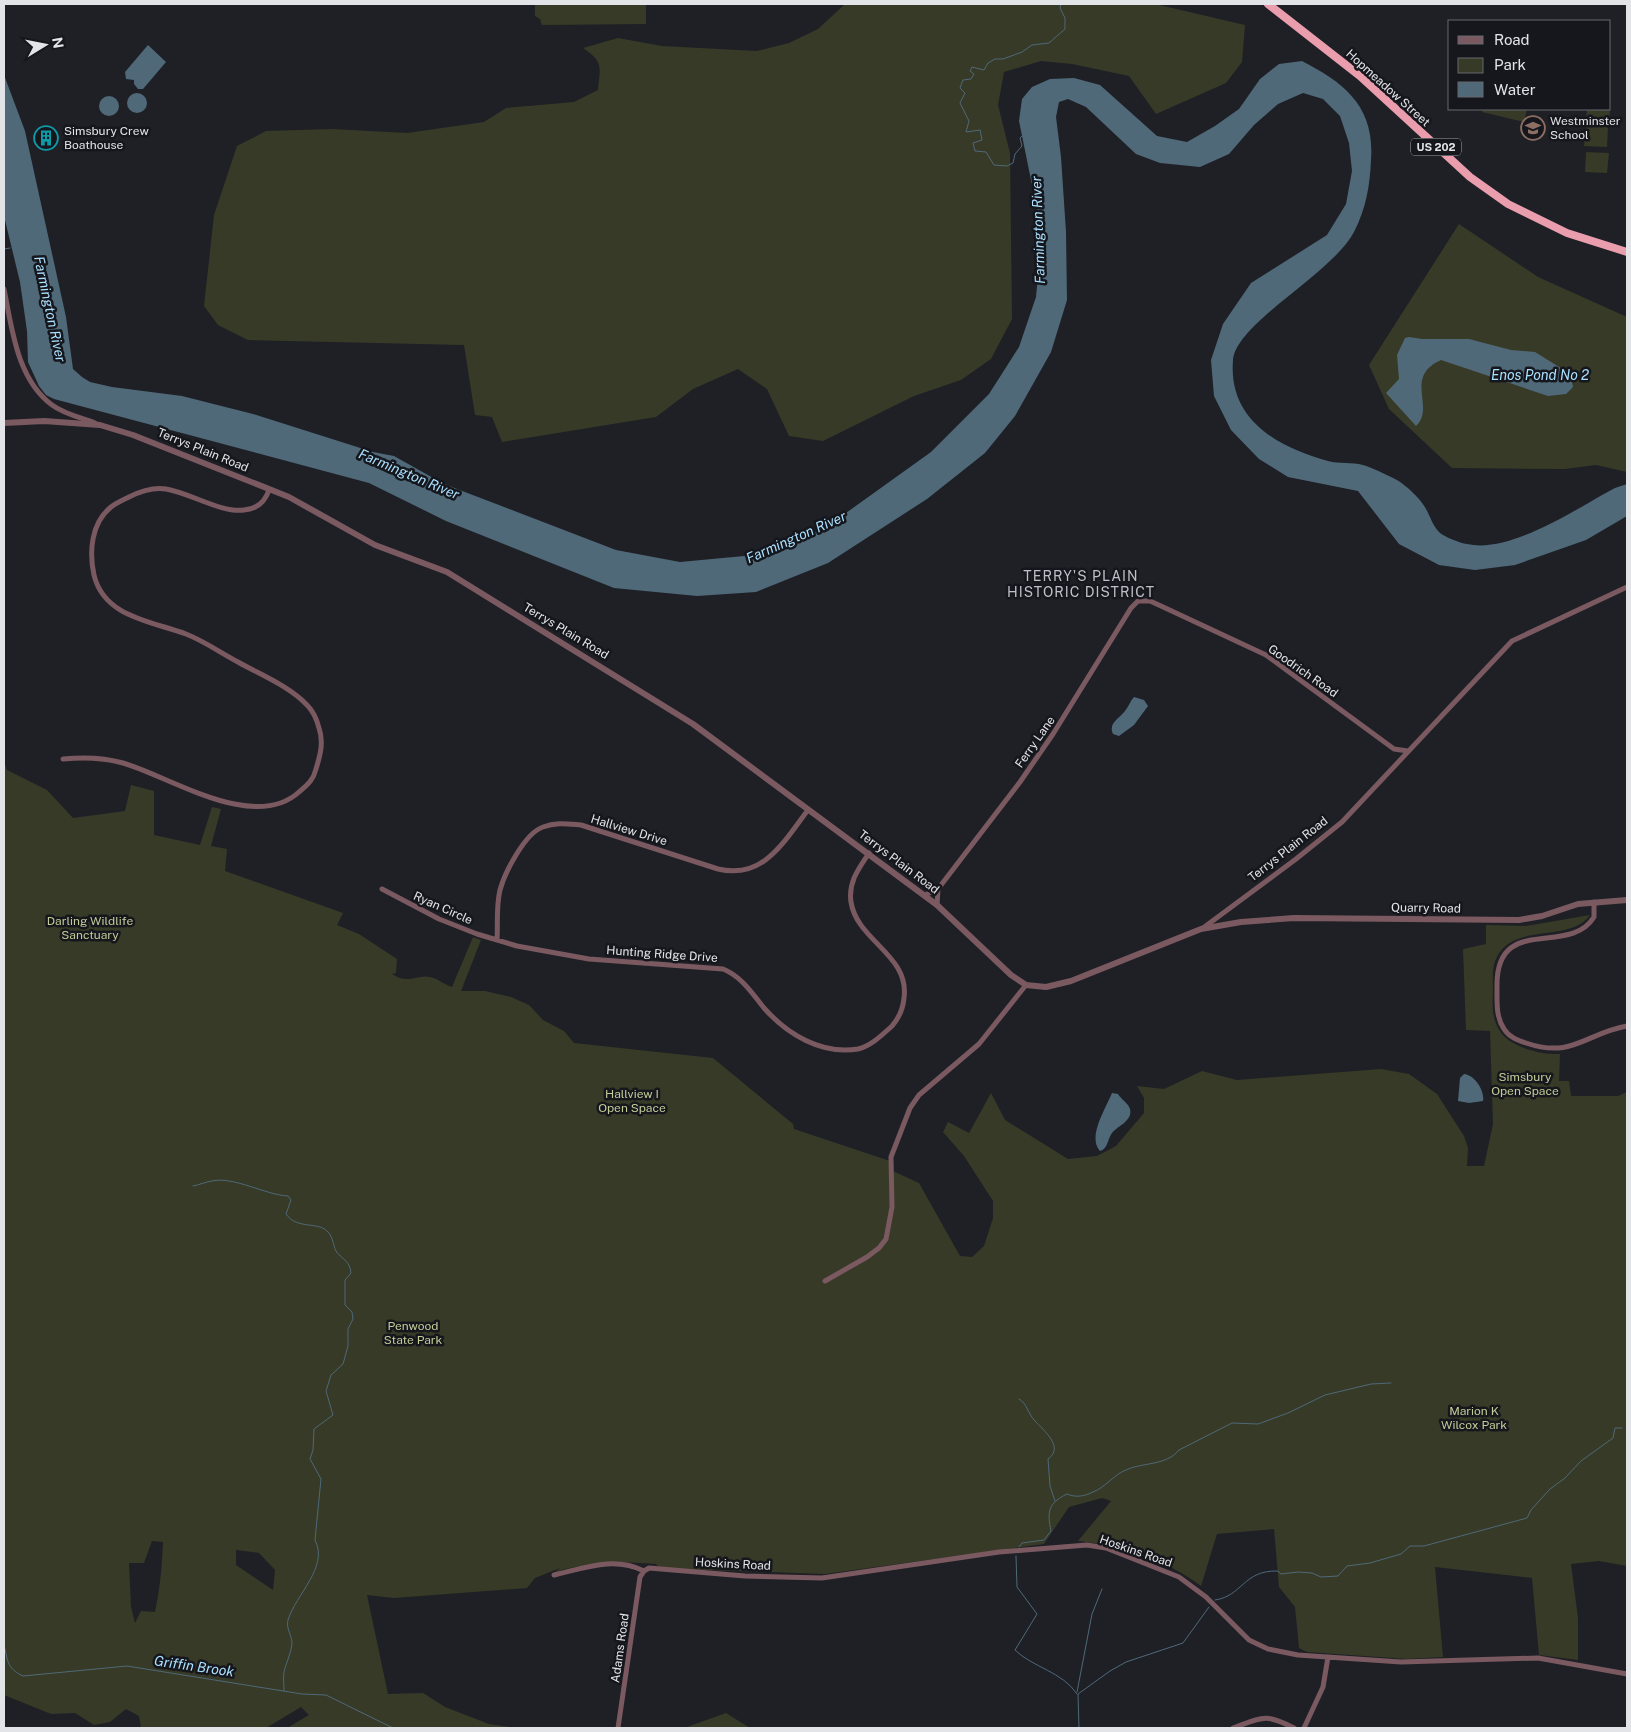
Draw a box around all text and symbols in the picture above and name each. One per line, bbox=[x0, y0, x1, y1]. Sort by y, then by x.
north arrow bbox=[20, 20, 70, 70]
legend bbox=[1448, 20, 1611, 110]
text: Road bbox=[1494, 31, 1530, 48]
text: N bbox=[49, 36, 67, 50]
street label: Hopmeadow Street bbox=[1343, 47, 1433, 130]
text: Park bbox=[1494, 56, 1526, 73]
text: Water bbox=[1494, 81, 1536, 98]
place label: Westminster School bbox=[1550, 114, 1621, 142]
school or university icon: Westminster School bbox=[1520, 115, 1546, 141]
place label: Simsbury Crew Boathouse bbox=[64, 124, 149, 152]
building icon: Simsbury Crew Boathouse bbox=[33, 125, 59, 151]
road number: US 202 bbox=[1411, 138, 1461, 156]
water label: Farmington River bbox=[1028, 175, 1048, 284]
water label: Farmington River bbox=[31, 255, 69, 364]
water label: Enos Pond No 2 bbox=[1491, 367, 1589, 383]
street label: Terrys Plain Road bbox=[155, 425, 251, 475]
water label: Farmington River bbox=[356, 446, 462, 503]
water label: Farmington River bbox=[743, 507, 849, 566]
district label: TERRY'S PLAIN HISTORIC DISTRICT bbox=[1007, 568, 1155, 600]
street label: Terrys Plain Road bbox=[521, 600, 611, 662]
street label: Goodrich Road bbox=[1265, 642, 1341, 700]
street label: Ferry Lane bbox=[1012, 713, 1058, 770]
street label: Hallview Drive bbox=[589, 812, 669, 848]
street label: Terrys Plain Road bbox=[1245, 814, 1331, 884]
street label: Terrys Plain Road bbox=[856, 827, 942, 897]
street label: Ryan Circle bbox=[411, 889, 475, 927]
street label: Quarry Road bbox=[1391, 900, 1461, 916]
park label: Darling Wildlife Sanctuary bbox=[47, 914, 133, 942]
street label: Hunting Ridge Drive bbox=[606, 943, 718, 965]
park label: Simsbury Open Space bbox=[1491, 1070, 1559, 1098]
park label: Hallview I Open Space bbox=[598, 1087, 666, 1115]
park label: Penwood State Park bbox=[384, 1319, 443, 1347]
park label: Marion K Wilcox Park bbox=[1441, 1404, 1507, 1432]
street label: Hoskins Road bbox=[1098, 1532, 1174, 1570]
street label: Hoskins Road bbox=[695, 1555, 771, 1573]
street label: Adams Road bbox=[608, 1612, 632, 1684]
water label: Griffin Brook bbox=[153, 1652, 235, 1680]

